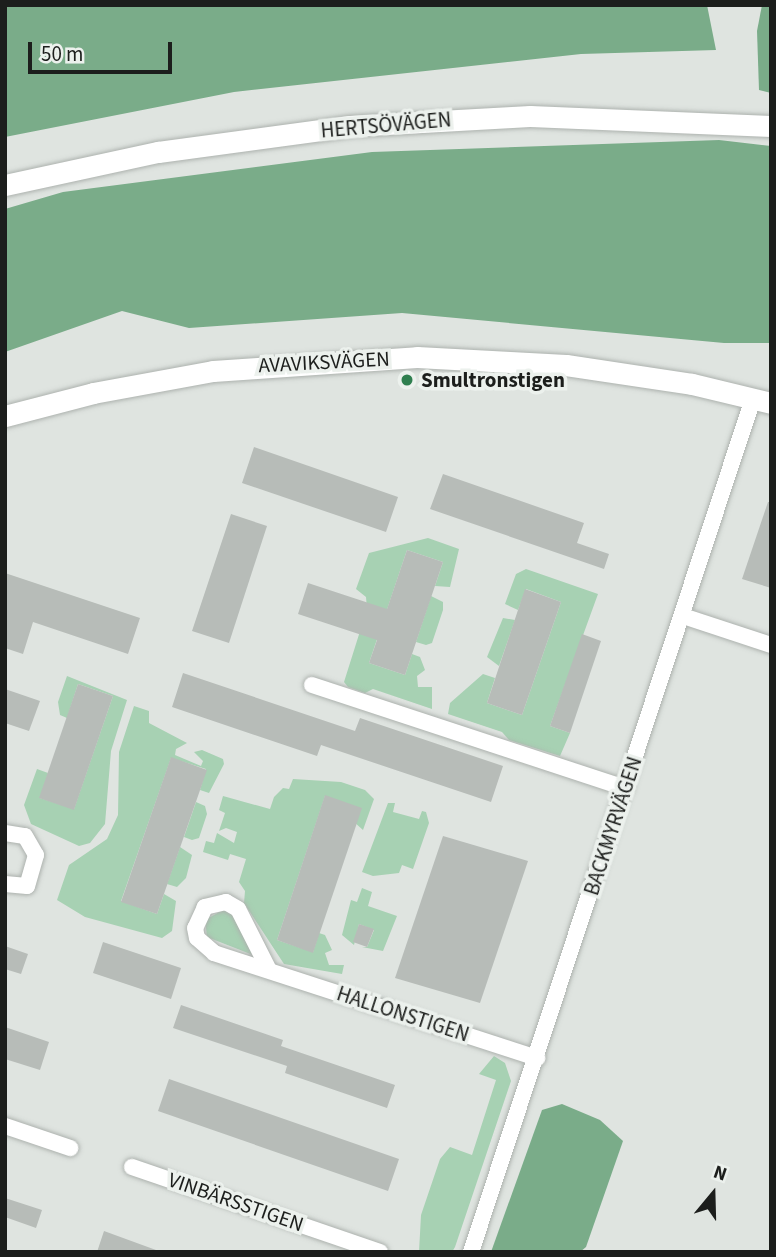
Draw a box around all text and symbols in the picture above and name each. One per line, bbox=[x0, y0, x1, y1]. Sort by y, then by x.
scale bar bbox=[32, 28, 175, 72]
text: 50 m bbox=[41, 39, 83, 69]
street label: HERTSÖVÄGEN bbox=[320, 107, 452, 143]
street label: AVAVIKSVÄGEN bbox=[258, 346, 390, 378]
place label: Smultronstigen bbox=[421, 367, 565, 393]
marker: Smultronstigen bbox=[399, 372, 415, 388]
street label: BACKMYRVÄGEN bbox=[579, 753, 647, 899]
street label: HALLONSTIGEN bbox=[334, 981, 472, 1047]
north arrow bbox=[678, 1159, 748, 1229]
text: N bbox=[710, 1159, 730, 1188]
street label: VINBÄRSSTIGEN bbox=[165, 1167, 307, 1237]

